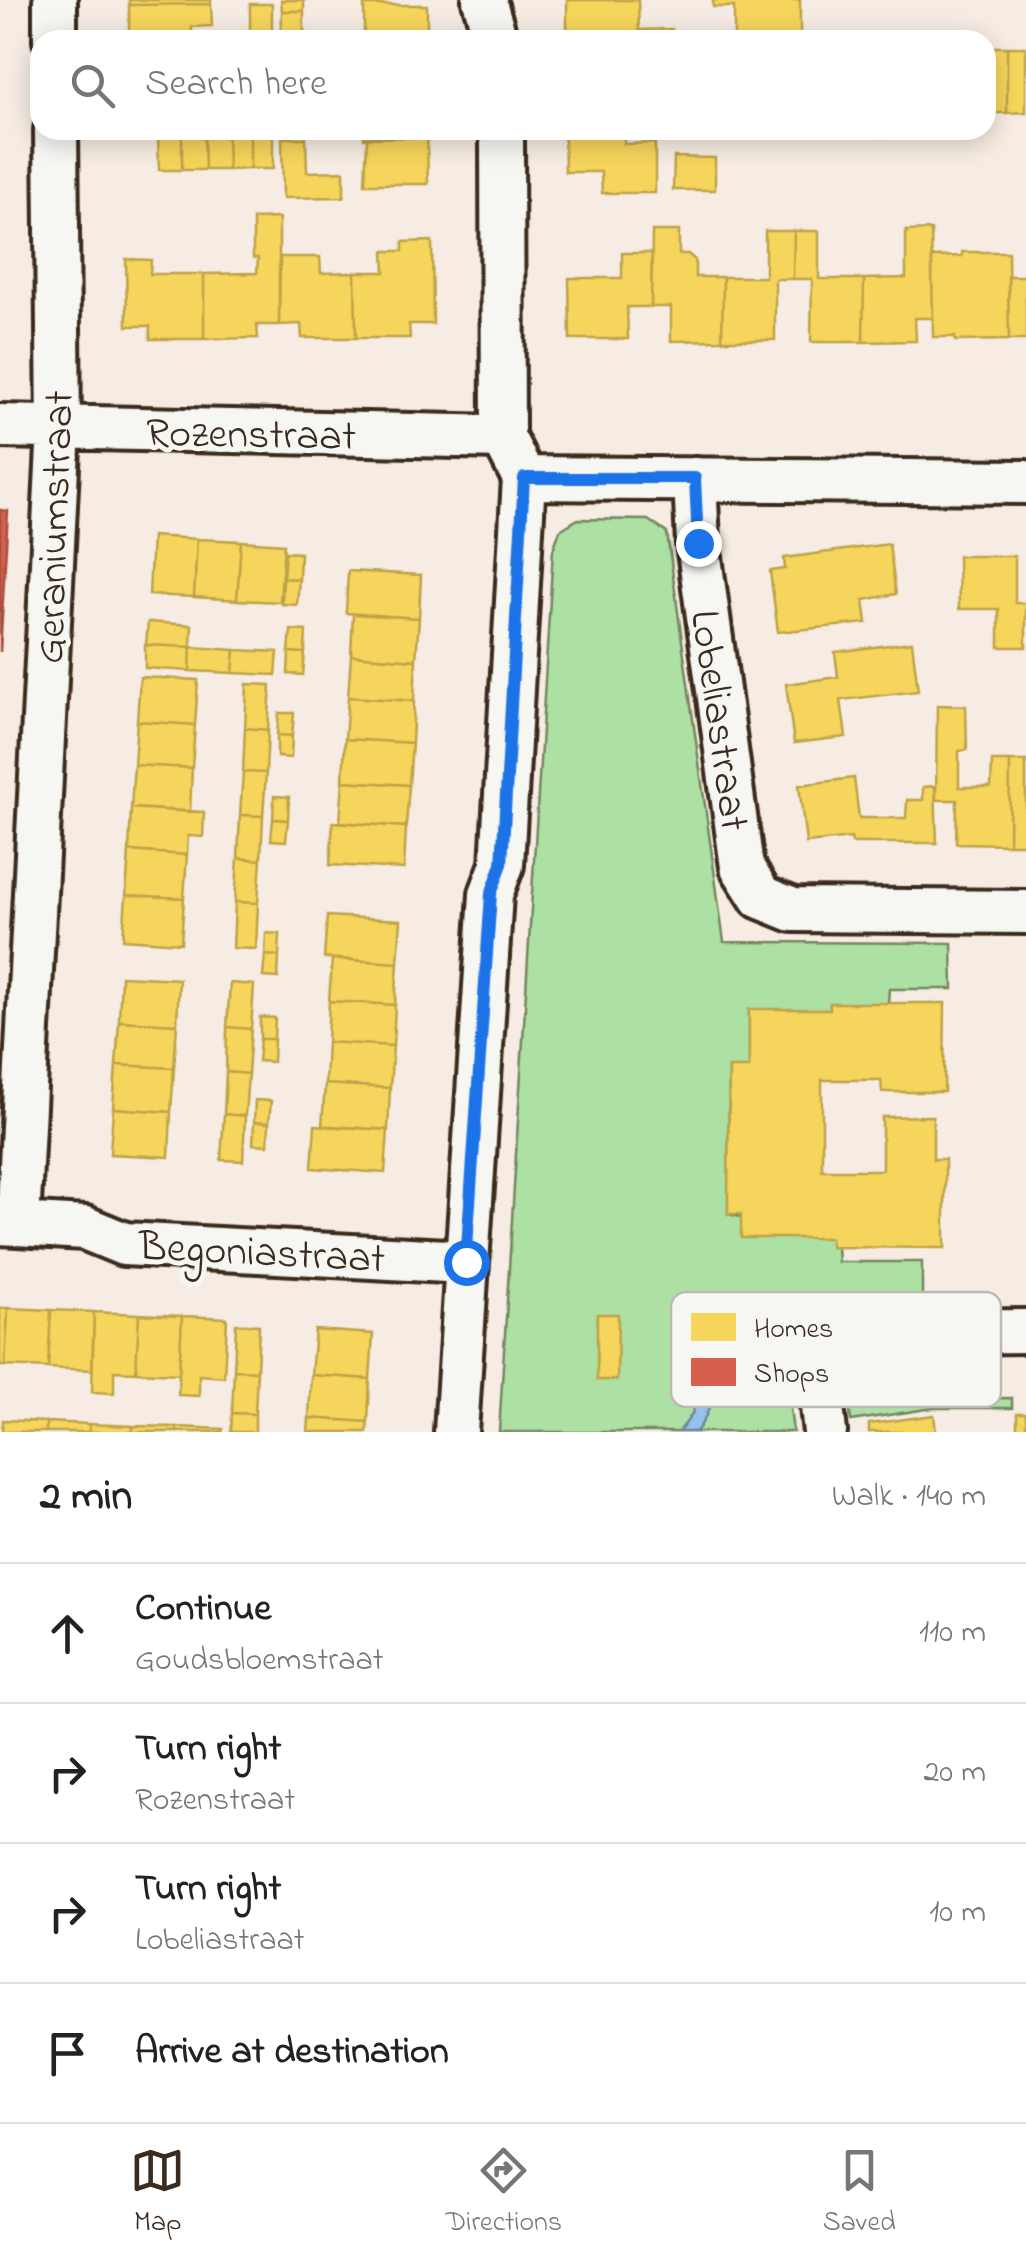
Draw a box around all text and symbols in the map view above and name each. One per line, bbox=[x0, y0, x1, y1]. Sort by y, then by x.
search box bbox=[30, 30, 996, 140]
text: Search here bbox=[145, 57, 327, 113]
icon: search bbox=[65, 58, 120, 113]
street label: Geraniumstraat bbox=[21, 389, 92, 665]
street label: Rozenstraat bbox=[145, 404, 357, 469]
route end bbox=[676, 521, 722, 567]
street label: Lobeliastraat bbox=[672, 606, 763, 835]
street label: Begoniastraat bbox=[136, 1218, 387, 1291]
route start bbox=[444, 1240, 490, 1286]
legend bbox=[671, 1292, 1001, 1407]
text: Homes bbox=[754, 1310, 833, 1351]
text: Shops bbox=[754, 1355, 829, 1396]
text: 2 min bbox=[40, 1467, 132, 1528]
text: Walk · 140 m bbox=[832, 1474, 986, 1521]
text: Continue bbox=[135, 1582, 271, 1638]
icon: ahead bbox=[40, 1606, 95, 1661]
text: 110 m bbox=[919, 1610, 986, 1657]
text: Goudsbloemstraat bbox=[135, 1638, 384, 1685]
text: Turn right bbox=[135, 1722, 281, 1778]
icon: right bbox=[40, 1746, 95, 1801]
text: 20 m bbox=[923, 1750, 986, 1797]
text: Rozenstraat bbox=[135, 1778, 295, 1825]
text: Turn right bbox=[135, 1862, 281, 1918]
icon: right bbox=[40, 1886, 95, 1941]
text: 10 m bbox=[929, 1890, 986, 1937]
text: Lobeliastraat bbox=[135, 1918, 304, 1965]
text: Arrive at destination bbox=[135, 2025, 449, 2081]
icon: arrive bbox=[40, 2026, 95, 2081]
tab: Map bbox=[130, 2143, 185, 2244]
tab: Directions bbox=[446, 2143, 562, 2244]
tab: Saved bbox=[823, 2143, 896, 2244]

